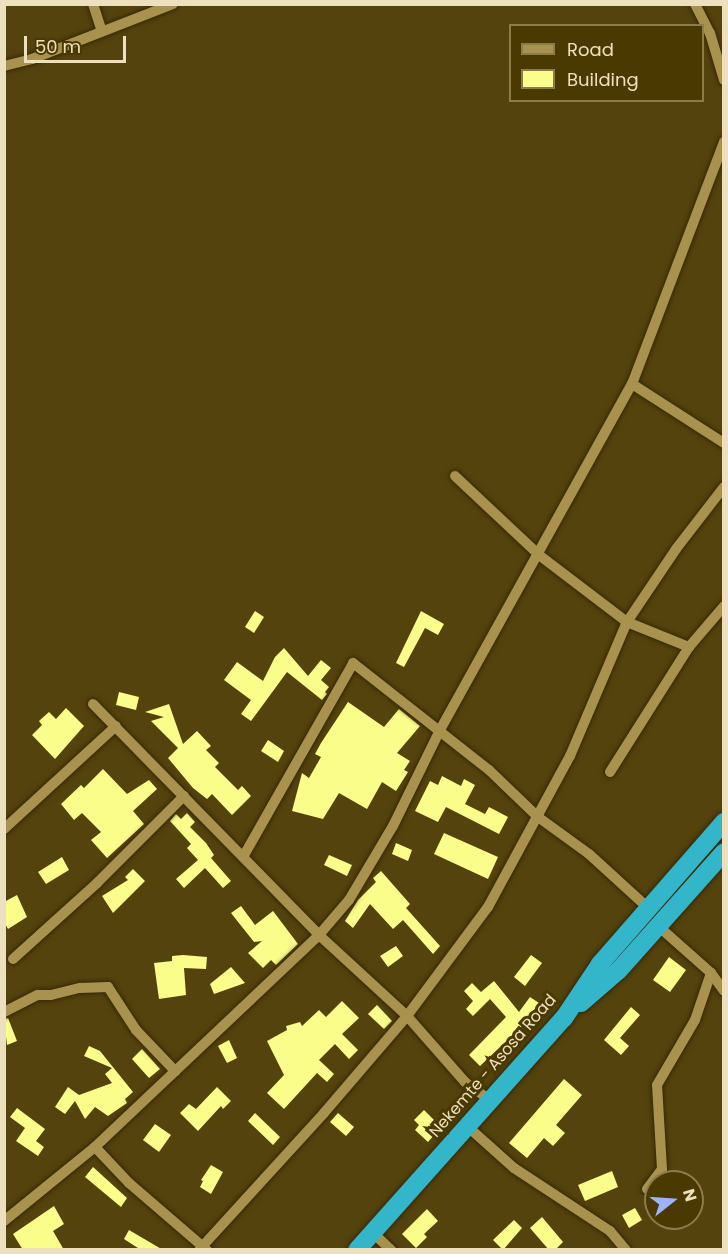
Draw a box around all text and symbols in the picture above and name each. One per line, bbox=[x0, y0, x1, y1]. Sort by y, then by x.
scale bar bbox=[27, 24, 129, 62]
legend bbox=[509, 24, 704, 102]
text: 50 m bbox=[35, 34, 81, 59]
text: Road bbox=[567, 37, 614, 62]
text: Building bbox=[567, 67, 639, 92]
street label: Nekemte - Asosa Road bbox=[426, 991, 560, 1141]
north arrow bbox=[644, 1170, 704, 1230]
text: N bbox=[677, 1186, 703, 1204]

